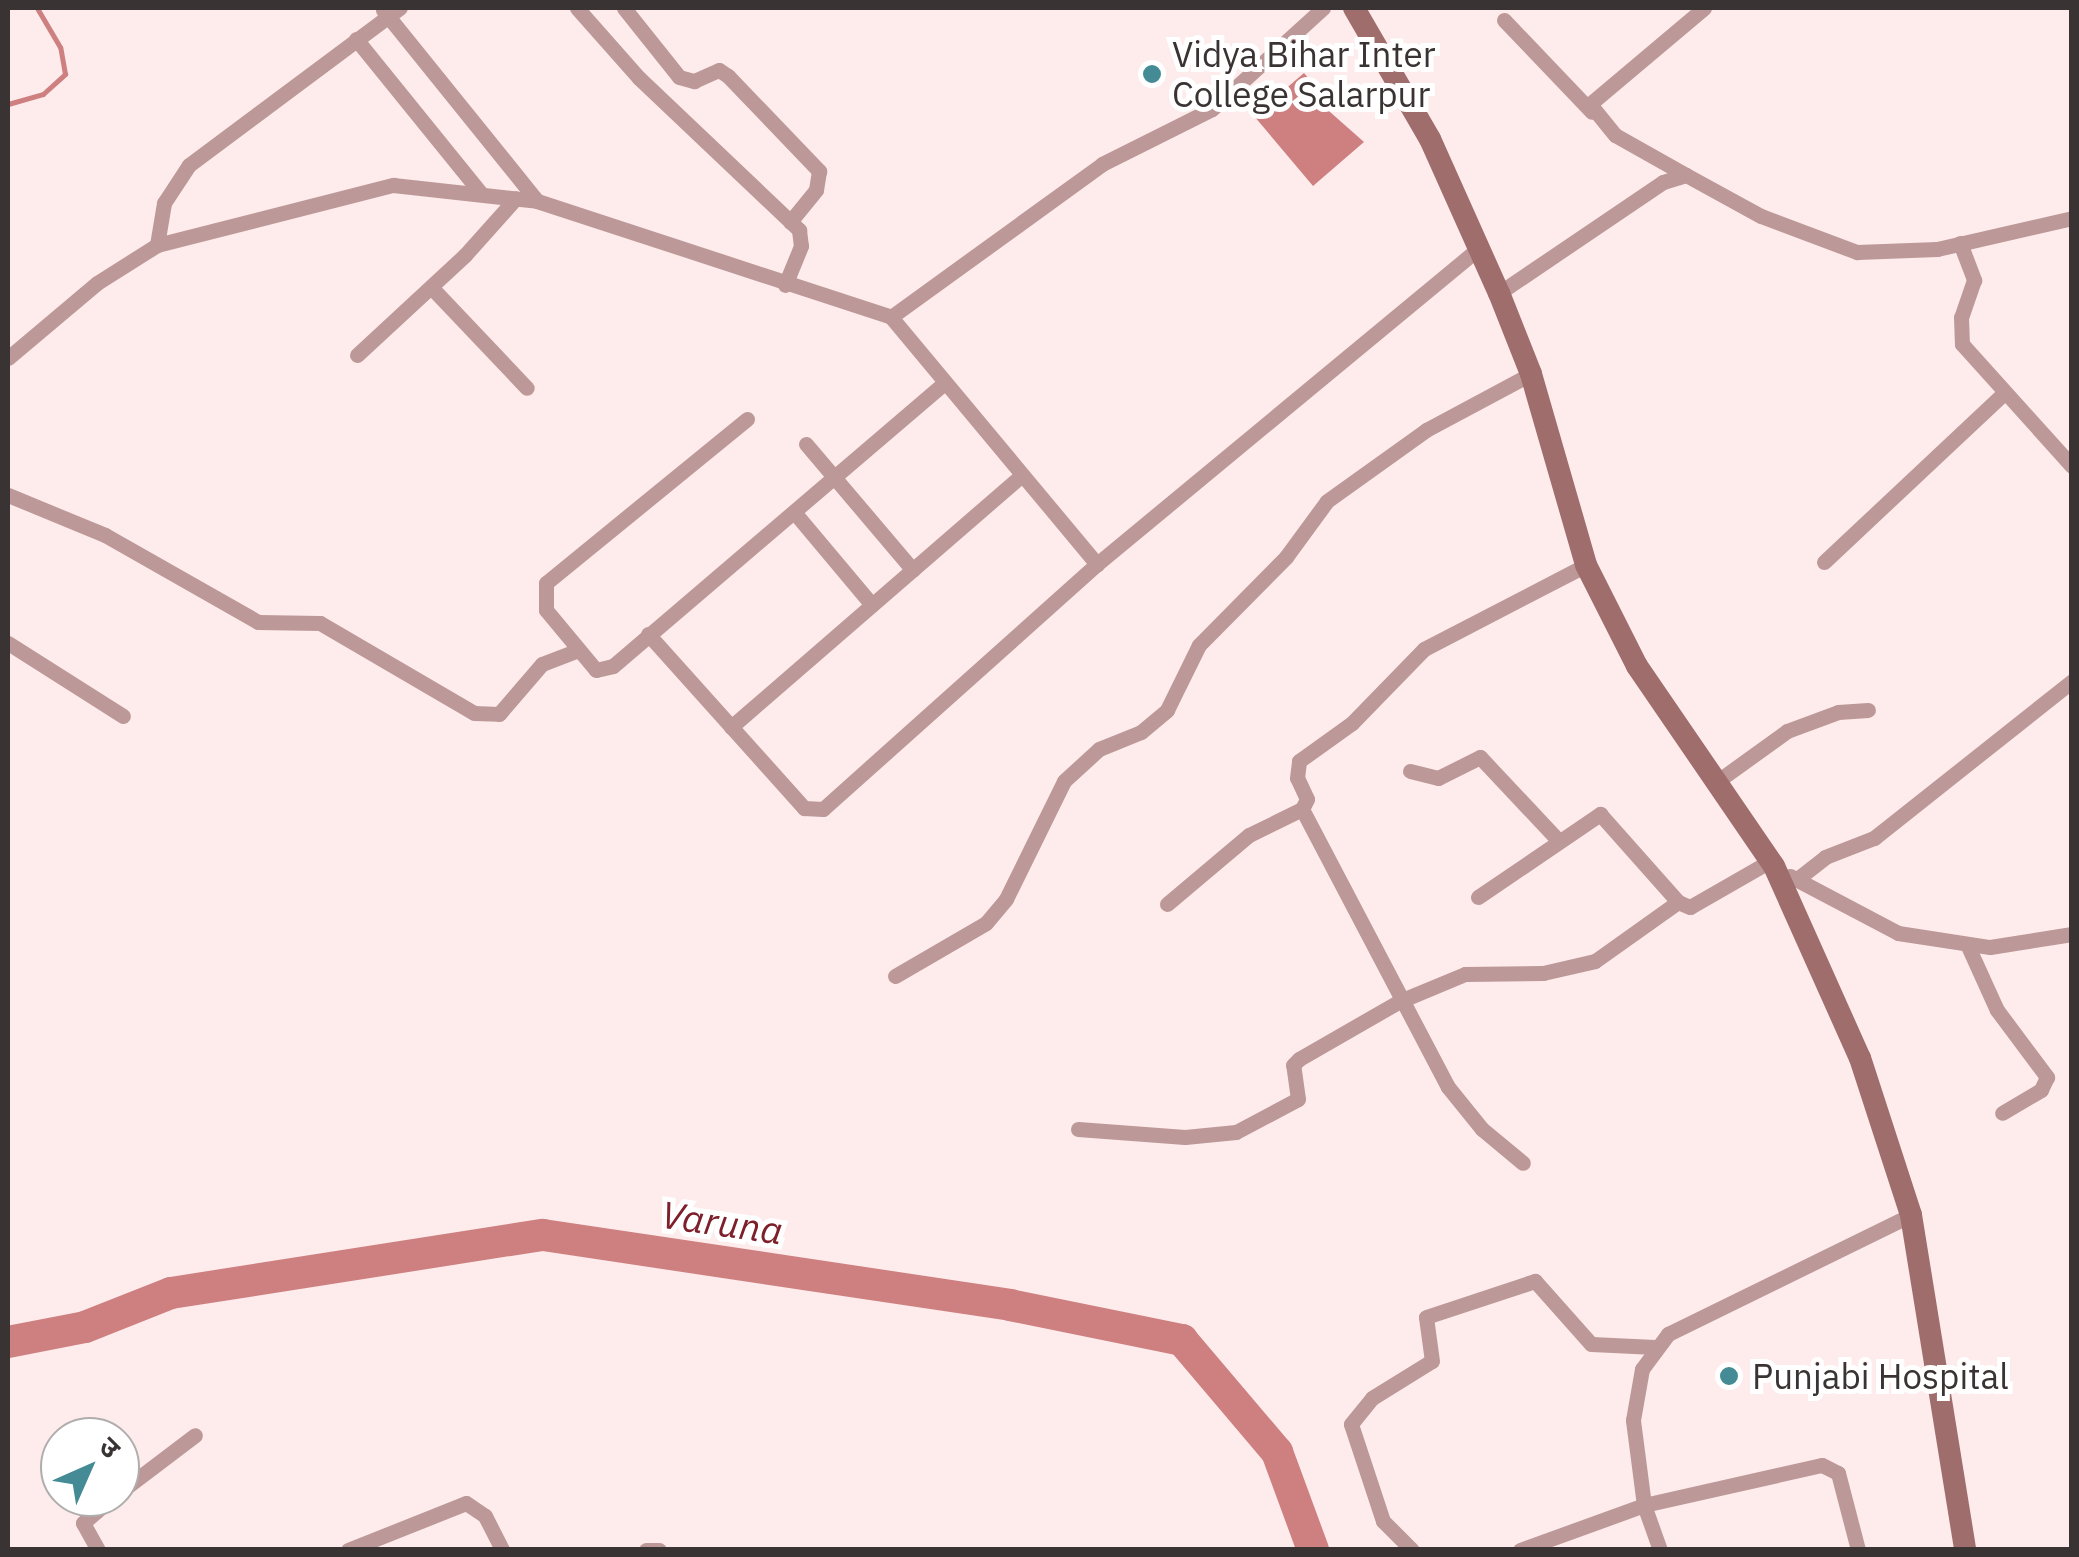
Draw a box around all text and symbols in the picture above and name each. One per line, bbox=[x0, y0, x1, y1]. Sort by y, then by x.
place label: Vidya Bihar Inter College Salarpur bbox=[1172, 33, 1436, 115]
marker: Vidya Bihar Inter College Salarpur bbox=[1141, 63, 1163, 85]
water label: Varuna bbox=[658, 1191, 786, 1253]
place label: Punjabi Hospital bbox=[1752, 1355, 2009, 1397]
marker: Punjabi Hospital bbox=[1716, 1363, 1742, 1389]
north arrow bbox=[40, 1417, 140, 1517]
text: उ bbox=[91, 1428, 129, 1466]

